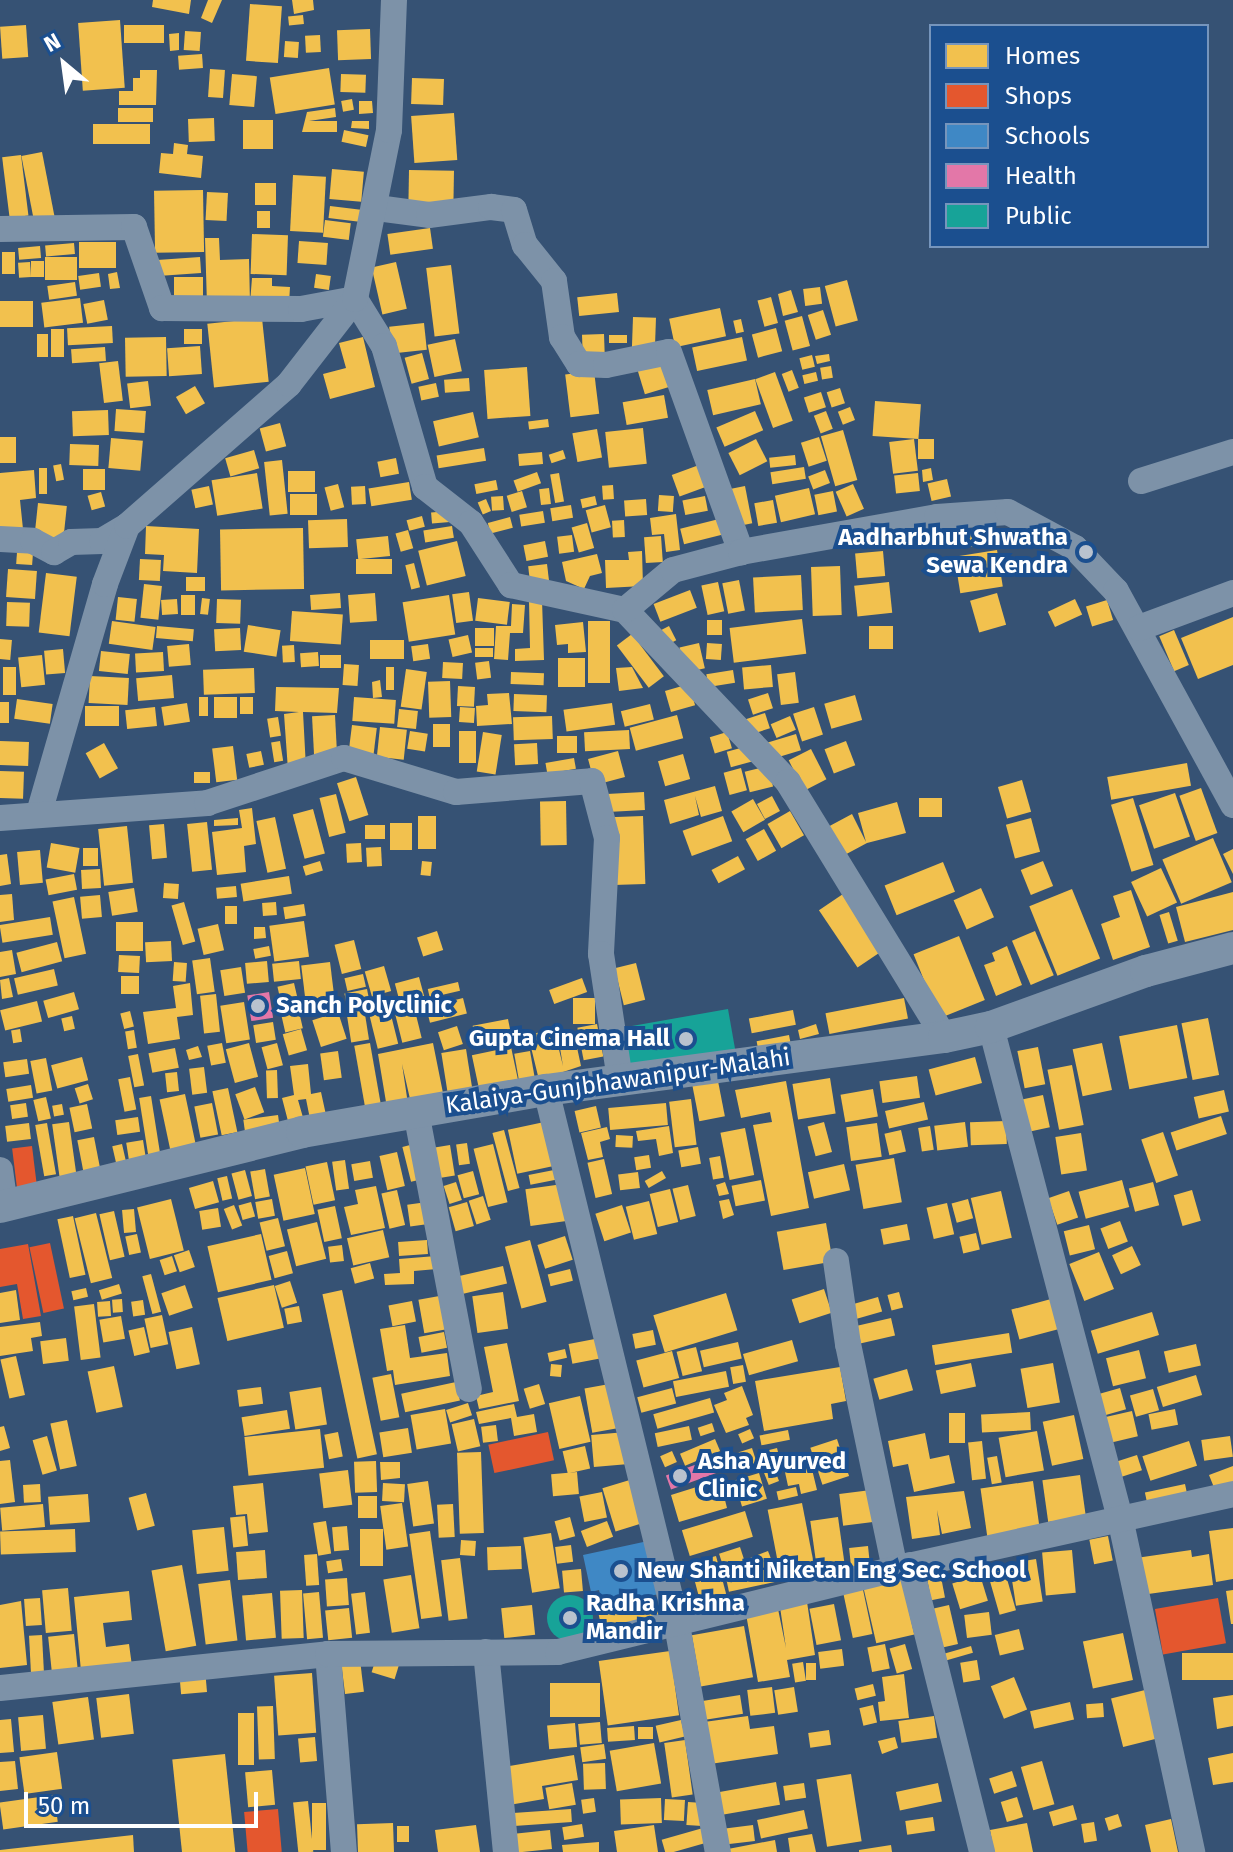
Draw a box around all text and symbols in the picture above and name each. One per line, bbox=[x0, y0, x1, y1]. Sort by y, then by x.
north arrow bbox=[24, 24, 104, 104]
legend bbox=[929, 24, 1209, 248]
text: N bbox=[39, 27, 65, 58]
text: Homes bbox=[1005, 42, 1080, 70]
text: Shops bbox=[1005, 82, 1072, 110]
text: Schools bbox=[1005, 122, 1090, 150]
text: Health bbox=[1005, 162, 1077, 190]
text: Public bbox=[1005, 202, 1072, 230]
place label: Aadharbhut Shwatha Sewa Kendra bbox=[838, 524, 1068, 580]
marker: Aadharbhut Shwatha Sewa Kendra bbox=[1075, 541, 1097, 563]
place label: Sanch Polyclinic bbox=[276, 992, 452, 1020]
marker: Sanch Polyclinic bbox=[247, 995, 269, 1017]
place label: Gupta Cinema Hall bbox=[469, 1025, 670, 1053]
marker: Gupta Cinema Hall bbox=[677, 1030, 695, 1048]
street label: Kalaiya-Gunjbhawanipur-Malahi bbox=[444, 1044, 792, 1120]
place label: Asha Ayurved Clinic bbox=[698, 1448, 846, 1504]
marker: Asha Ayurved Clinic bbox=[669, 1465, 691, 1487]
place label: New Shanti Niketan Eng Sec. School bbox=[637, 1557, 1026, 1585]
marker: New Shanti Niketan Eng Sec. School bbox=[612, 1562, 630, 1580]
place label: Radha Krishna Mandir bbox=[586, 1590, 745, 1646]
marker: Radha Krishna Mandir bbox=[561, 1609, 579, 1627]
scale bar bbox=[28, 1776, 262, 1826]
text: 50 m bbox=[38, 1792, 90, 1820]

